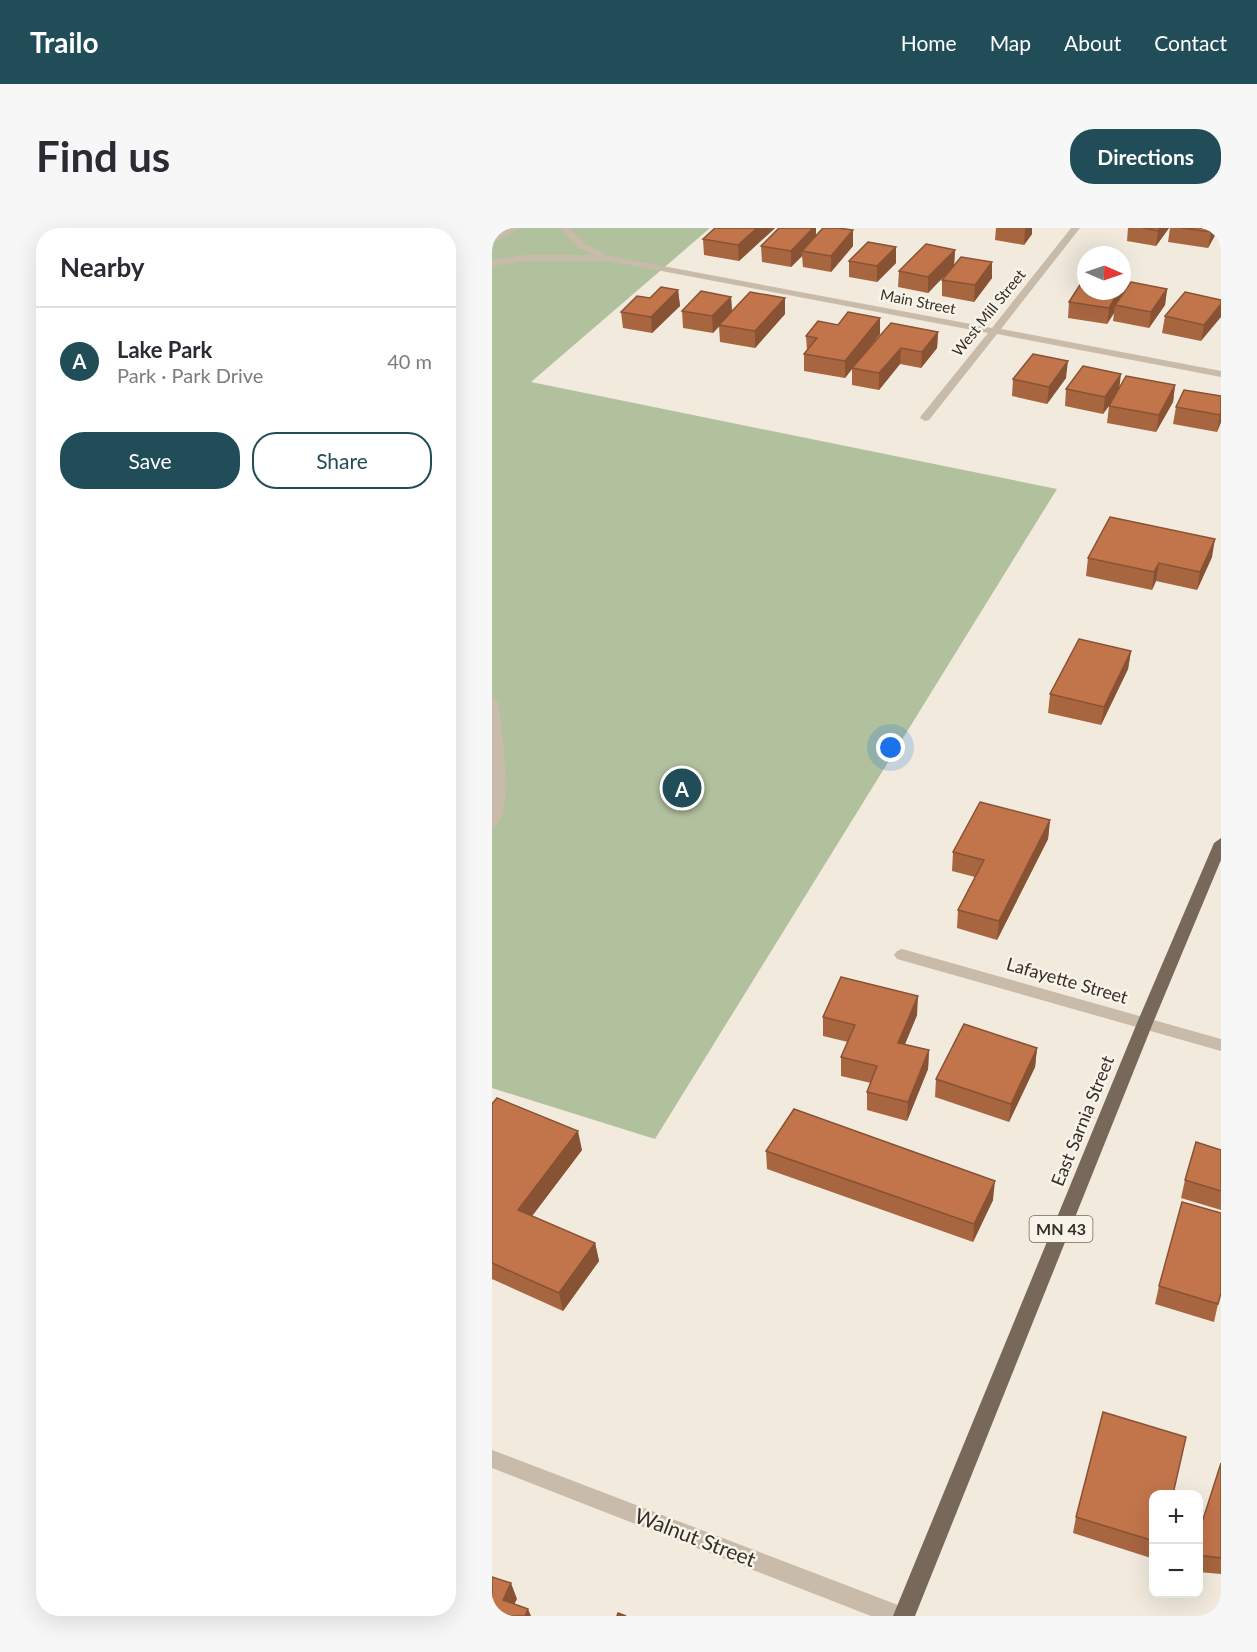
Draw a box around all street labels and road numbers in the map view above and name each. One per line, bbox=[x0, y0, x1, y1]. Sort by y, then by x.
street label: West Mill Street bbox=[948, 265, 1029, 359]
street label: Main Street bbox=[879, 285, 958, 317]
street label: Lafayette Street bbox=[1004, 952, 1131, 1008]
street label: East Sarnia Street bbox=[1046, 1052, 1118, 1189]
road number: MN 43 bbox=[1030, 1216, 1092, 1242]
street label: Walnut Street bbox=[632, 1502, 760, 1571]

